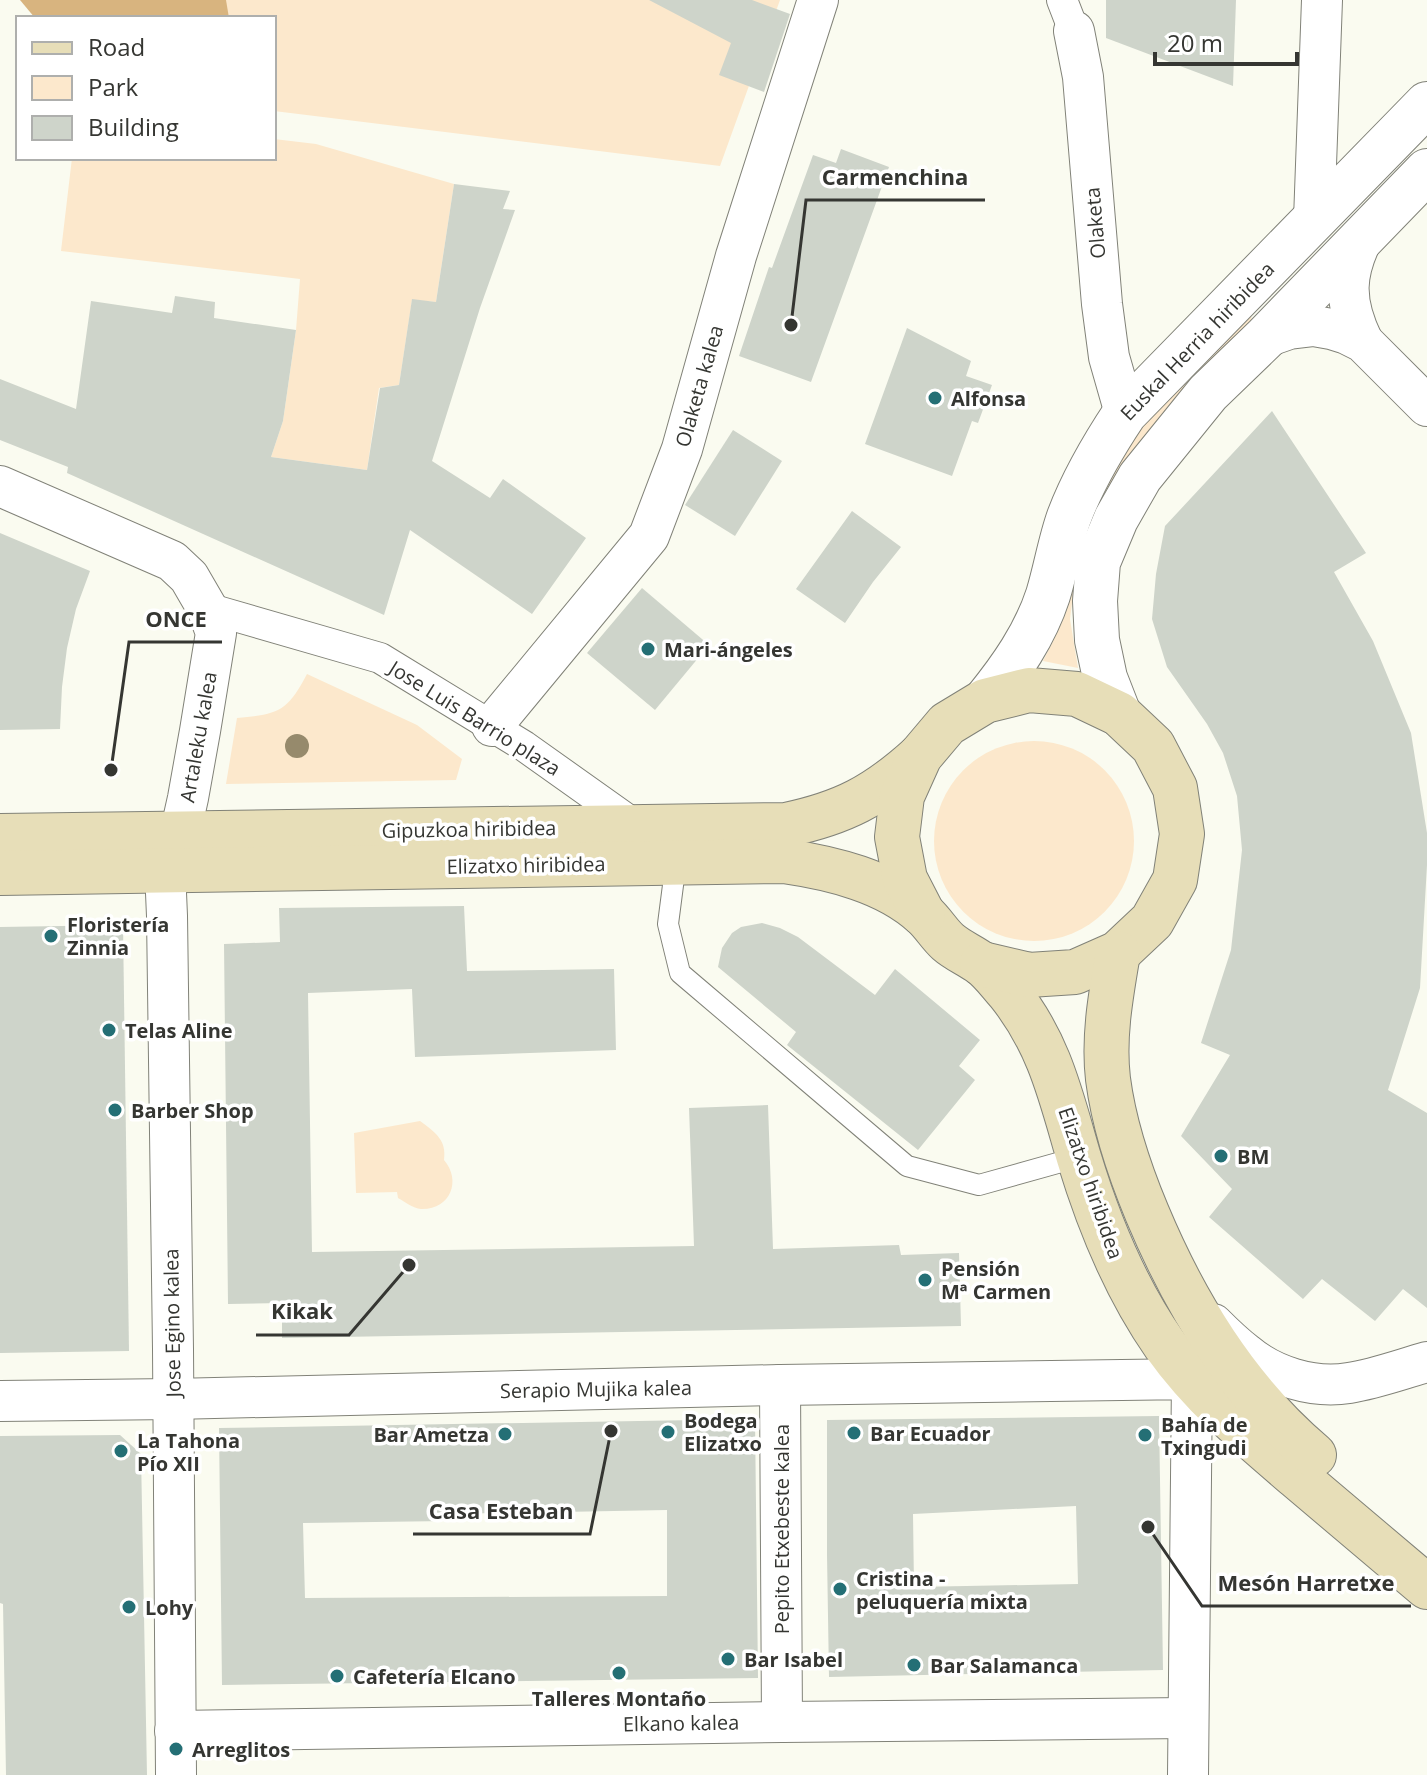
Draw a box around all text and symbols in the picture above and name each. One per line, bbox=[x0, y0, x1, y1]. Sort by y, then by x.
legend bbox=[16, 16, 276, 160]
scale bar bbox=[1155, 16, 1297, 66]
text: 20 m bbox=[1167, 26, 1223, 59]
text: Road bbox=[88, 30, 145, 63]
text: Park bbox=[88, 70, 139, 103]
text: Building bbox=[88, 110, 179, 143]
callout: Carmenchina bbox=[806, 154, 985, 200]
text: Carmenchina bbox=[822, 161, 968, 191]
street label: Olaketa bbox=[1078, 186, 1112, 260]
street label: Euskal Herria hiribidea bbox=[1114, 256, 1280, 426]
street label: Olaketa kalea bbox=[669, 322, 729, 450]
place label: Alfonsa bbox=[951, 385, 1026, 412]
marker: Alfonsa bbox=[926, 389, 944, 407]
callout: ONCE bbox=[129, 596, 222, 642]
text: ONCE bbox=[145, 603, 207, 633]
place label: Mari-ángeles bbox=[664, 636, 793, 663]
marker: Mari-ángeles bbox=[639, 640, 657, 658]
street label: Jose Luis Barrio plaza bbox=[382, 653, 566, 782]
street label: Artaleku kalea bbox=[173, 669, 223, 805]
street label: Gipuzkoa hiribidea bbox=[381, 814, 557, 844]
street label: Elizatxo hiribidea bbox=[446, 850, 606, 880]
place label: Floristería Zinnia bbox=[67, 911, 169, 961]
marker: Floristería Zinnia bbox=[42, 927, 60, 945]
place label: Telas Aline bbox=[125, 1017, 233, 1044]
marker: Telas Aline bbox=[100, 1021, 118, 1039]
place label: Barber Shop bbox=[131, 1097, 254, 1124]
marker: Barber Shop bbox=[106, 1101, 124, 1119]
street label: Elizatxo hiribidea bbox=[1052, 1103, 1130, 1263]
place label: BM bbox=[1237, 1143, 1269, 1170]
marker: BM bbox=[1212, 1147, 1230, 1165]
street label: Jose Egino kalea bbox=[157, 1248, 187, 1400]
place label: Pensión Mª Carmen bbox=[941, 1255, 1051, 1305]
marker: Pensión Mª Carmen bbox=[916, 1271, 934, 1289]
callout: Kikak bbox=[256, 1289, 349, 1335]
text: Kikak bbox=[271, 1295, 333, 1325]
street label: Serapio Mujika kalea bbox=[500, 1374, 692, 1404]
place label: Bodega Elizatxo bbox=[684, 1407, 762, 1457]
place label: Bahía de Txingudi bbox=[1161, 1411, 1248, 1461]
place label: Bar Ecuador bbox=[870, 1420, 991, 1447]
place label: Bar Ametza bbox=[373, 1421, 489, 1448]
marker: Bodega Elizatxo bbox=[659, 1423, 677, 1441]
street label: Pepito Etxebeste kalea bbox=[768, 1424, 795, 1634]
marker: Bar Ecuador bbox=[845, 1424, 863, 1442]
marker: Bar Ametza bbox=[496, 1425, 514, 1443]
marker: Bahía de Txingudi bbox=[1136, 1426, 1154, 1444]
place label: La Tahona Pío XII bbox=[137, 1427, 240, 1477]
marker: La Tahona Pío XII bbox=[112, 1442, 130, 1460]
callout: Casa Esteban bbox=[413, 1488, 590, 1534]
text: Casa Esteban bbox=[429, 1495, 573, 1525]
callout: Mesón Harretxe bbox=[1202, 1560, 1411, 1606]
place label: Cristina - peluquería mixta bbox=[856, 1565, 1028, 1615]
text: Mesón Harretxe bbox=[1218, 1567, 1394, 1597]
marker: Cristina - peluquería mixta bbox=[831, 1580, 849, 1598]
place label: Lohy bbox=[145, 1594, 194, 1621]
marker: Lohy bbox=[120, 1598, 138, 1616]
place label: Bar Isabel bbox=[744, 1646, 843, 1673]
marker: Bar Isabel bbox=[719, 1650, 737, 1668]
place label: Bar Salamanca bbox=[930, 1652, 1078, 1679]
marker: Bar Salamanca bbox=[905, 1656, 923, 1674]
place label: Cafetería Elcano bbox=[353, 1663, 516, 1690]
marker: Talleres Montaño bbox=[610, 1664, 628, 1682]
marker: Cafetería Elcano bbox=[328, 1667, 346, 1685]
place label: Talleres Montaño bbox=[532, 1685, 706, 1712]
street label: Elkano kalea bbox=[623, 1708, 739, 1738]
place label: Arreglitos bbox=[192, 1736, 290, 1763]
marker: Arreglitos bbox=[167, 1740, 185, 1758]

